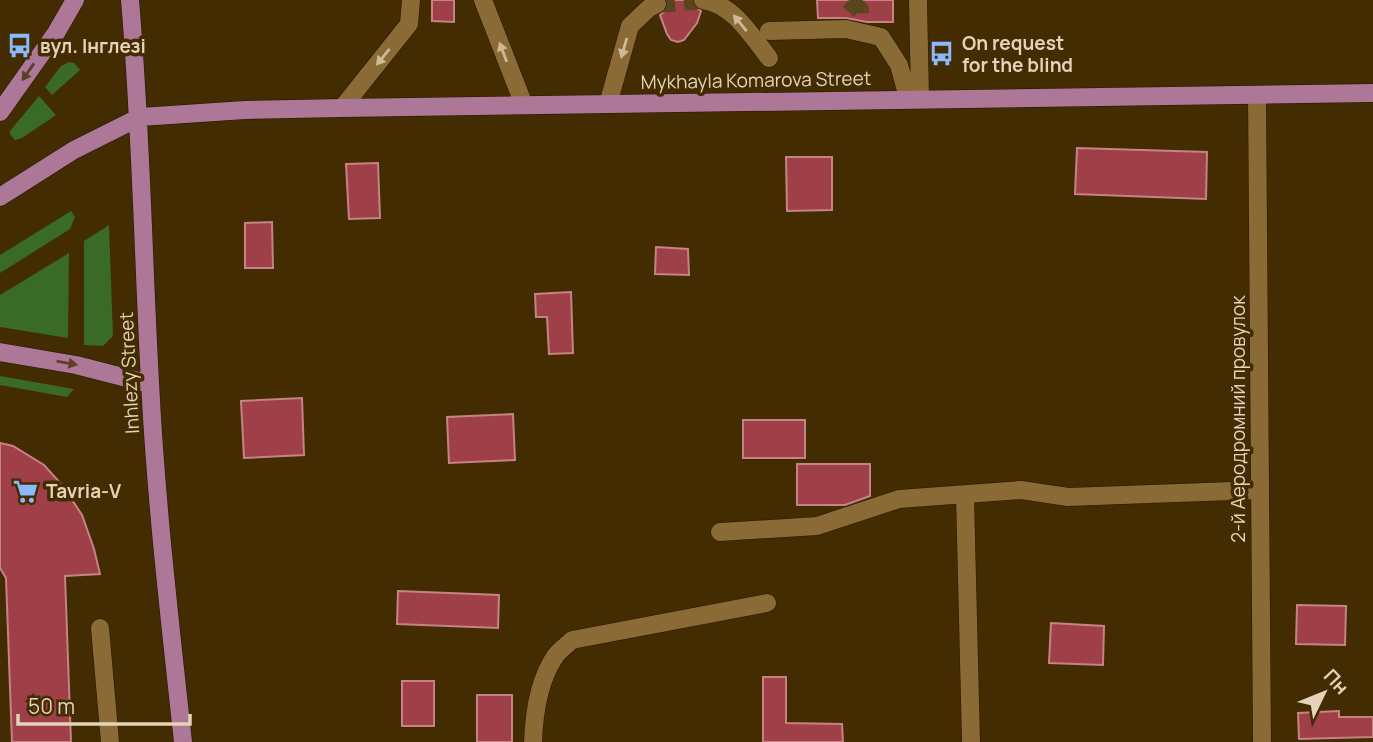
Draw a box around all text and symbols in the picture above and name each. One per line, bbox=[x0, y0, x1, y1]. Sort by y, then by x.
one-way arrow bbox=[733, 14, 748, 31]
place label: On request for the blind bbox=[962, 30, 1073, 78]
bus stop icon: вул. Інглезі bbox=[6, 32, 34, 60]
place label: вул. Інглезі bbox=[40, 33, 146, 59]
one-way arrow bbox=[618, 38, 628, 59]
bus stop icon: On request for the blind bbox=[928, 40, 956, 68]
one-way arrow bbox=[498, 42, 509, 63]
one-way arrow bbox=[376, 48, 391, 65]
one-way arrow bbox=[21, 63, 35, 81]
street label: Mykhayla Komarova Street bbox=[640, 65, 872, 95]
street label: 2-й Аеродромний провулок bbox=[1225, 295, 1251, 543]
street label: Inhlezy Street bbox=[113, 311, 145, 435]
one-way arrow bbox=[56, 358, 78, 369]
supermarket icon: Tavria‑V bbox=[12, 477, 40, 505]
place label: Tavria‑V bbox=[46, 478, 122, 504]
north arrow bbox=[1289, 658, 1359, 728]
text: Пн bbox=[1318, 663, 1355, 700]
scale bar bbox=[18, 682, 189, 726]
text: 50 m bbox=[28, 692, 75, 720]

